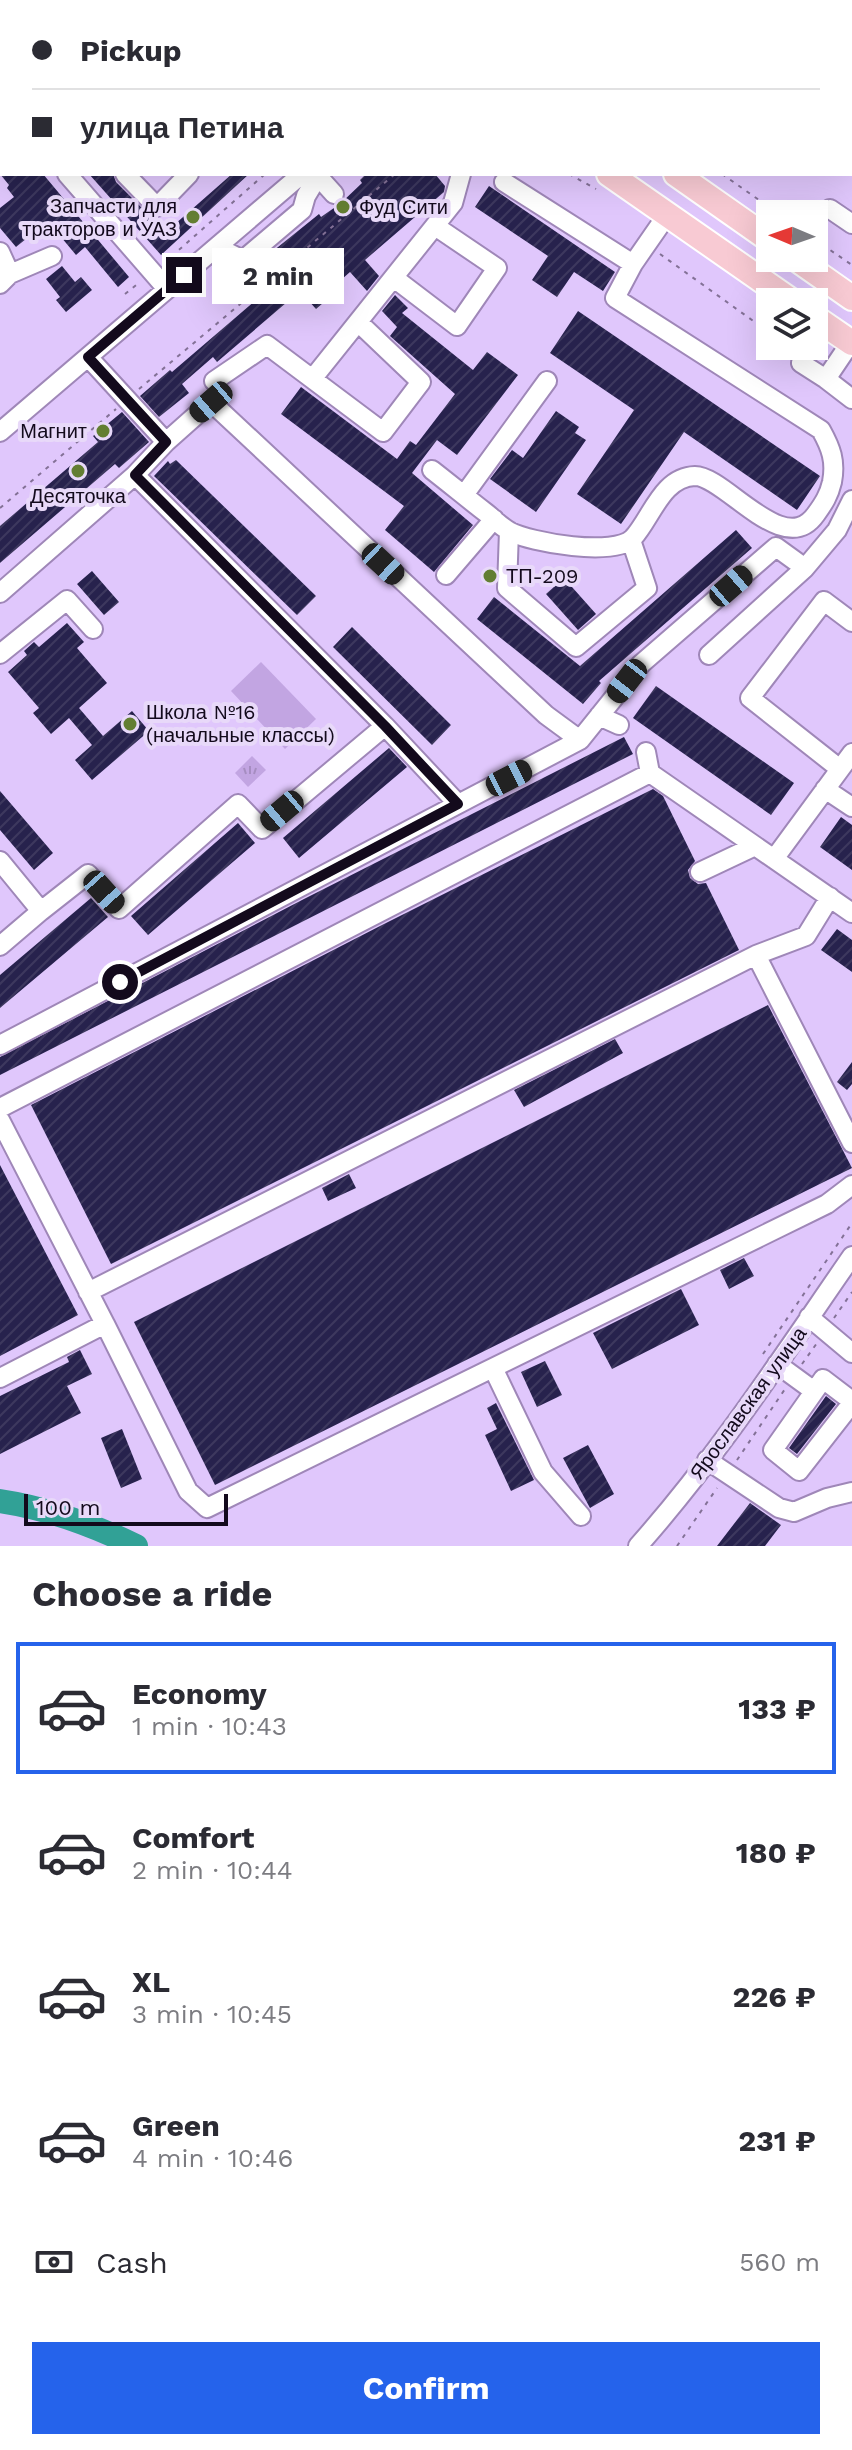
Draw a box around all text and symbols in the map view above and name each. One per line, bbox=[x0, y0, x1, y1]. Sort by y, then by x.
text: Pickup bbox=[80, 33, 182, 68]
text: улица Петина bbox=[80, 110, 284, 145]
place label: Запчасти для тракторов и УАЗ bbox=[22, 194, 177, 241]
place label: Фуд Сити bbox=[359, 195, 448, 219]
marker: Фуд Сити bbox=[334, 198, 352, 216]
north arrow bbox=[756, 200, 828, 272]
map controls bbox=[756, 200, 828, 360]
marker: Запчасти для тракторов и УАЗ bbox=[184, 208, 202, 226]
callout: 2 min bbox=[212, 247, 344, 303]
route end bbox=[166, 257, 202, 293]
text: 2 min bbox=[242, 261, 314, 291]
button: layers bbox=[756, 288, 828, 360]
car bbox=[185, 377, 237, 427]
place label: Магнит bbox=[20, 419, 87, 443]
marker: Магнит bbox=[94, 422, 112, 440]
marker: Десяточка bbox=[69, 462, 87, 480]
place label: Десяточка bbox=[30, 484, 127, 508]
car bbox=[357, 539, 409, 589]
car bbox=[705, 561, 757, 611]
place label: ТП-209 bbox=[506, 564, 578, 588]
marker: ТП-209 bbox=[481, 567, 499, 585]
car bbox=[603, 655, 651, 707]
place label: Школа №16 (начальные классы) bbox=[146, 700, 335, 747]
marker: Школа №16 (начальные классы) bbox=[121, 715, 139, 733]
car bbox=[482, 756, 536, 800]
car bbox=[256, 786, 308, 836]
car bbox=[79, 866, 129, 918]
route start bbox=[102, 964, 138, 1000]
street label: Ярославская улица bbox=[685, 1321, 812, 1484]
scale bar bbox=[24, 1490, 228, 1526]
text: 100 m bbox=[36, 1495, 100, 1520]
text: Choose a ride bbox=[32, 1573, 272, 1615]
icon: car bbox=[36, 1672, 108, 1744]
text: Economy bbox=[132, 1676, 267, 1711]
text: 133 ₽ bbox=[738, 1691, 816, 1726]
text: 1 min · 10:43 bbox=[132, 1711, 287, 1741]
icon: car bbox=[36, 1816, 108, 1888]
text: Comfort bbox=[132, 1820, 254, 1855]
text: 180 ₽ bbox=[736, 1835, 816, 1870]
text: 2 min · 10:44 bbox=[132, 1855, 293, 1885]
icon: car bbox=[36, 1960, 108, 2032]
text: XL bbox=[132, 1964, 170, 1999]
text: 226 ₽ bbox=[733, 1979, 816, 2014]
text: 3 min · 10:45 bbox=[132, 1999, 292, 2029]
icon: car bbox=[36, 2104, 108, 2176]
text: Green bbox=[132, 2108, 220, 2143]
text: 231 ₽ bbox=[738, 2123, 816, 2158]
text: 4 min · 10:46 bbox=[132, 2143, 293, 2173]
icon: cash bbox=[32, 2240, 76, 2284]
text: Cash bbox=[96, 2245, 168, 2280]
text: 560 m bbox=[739, 2247, 820, 2277]
button: Confirm bbox=[32, 2342, 820, 2434]

